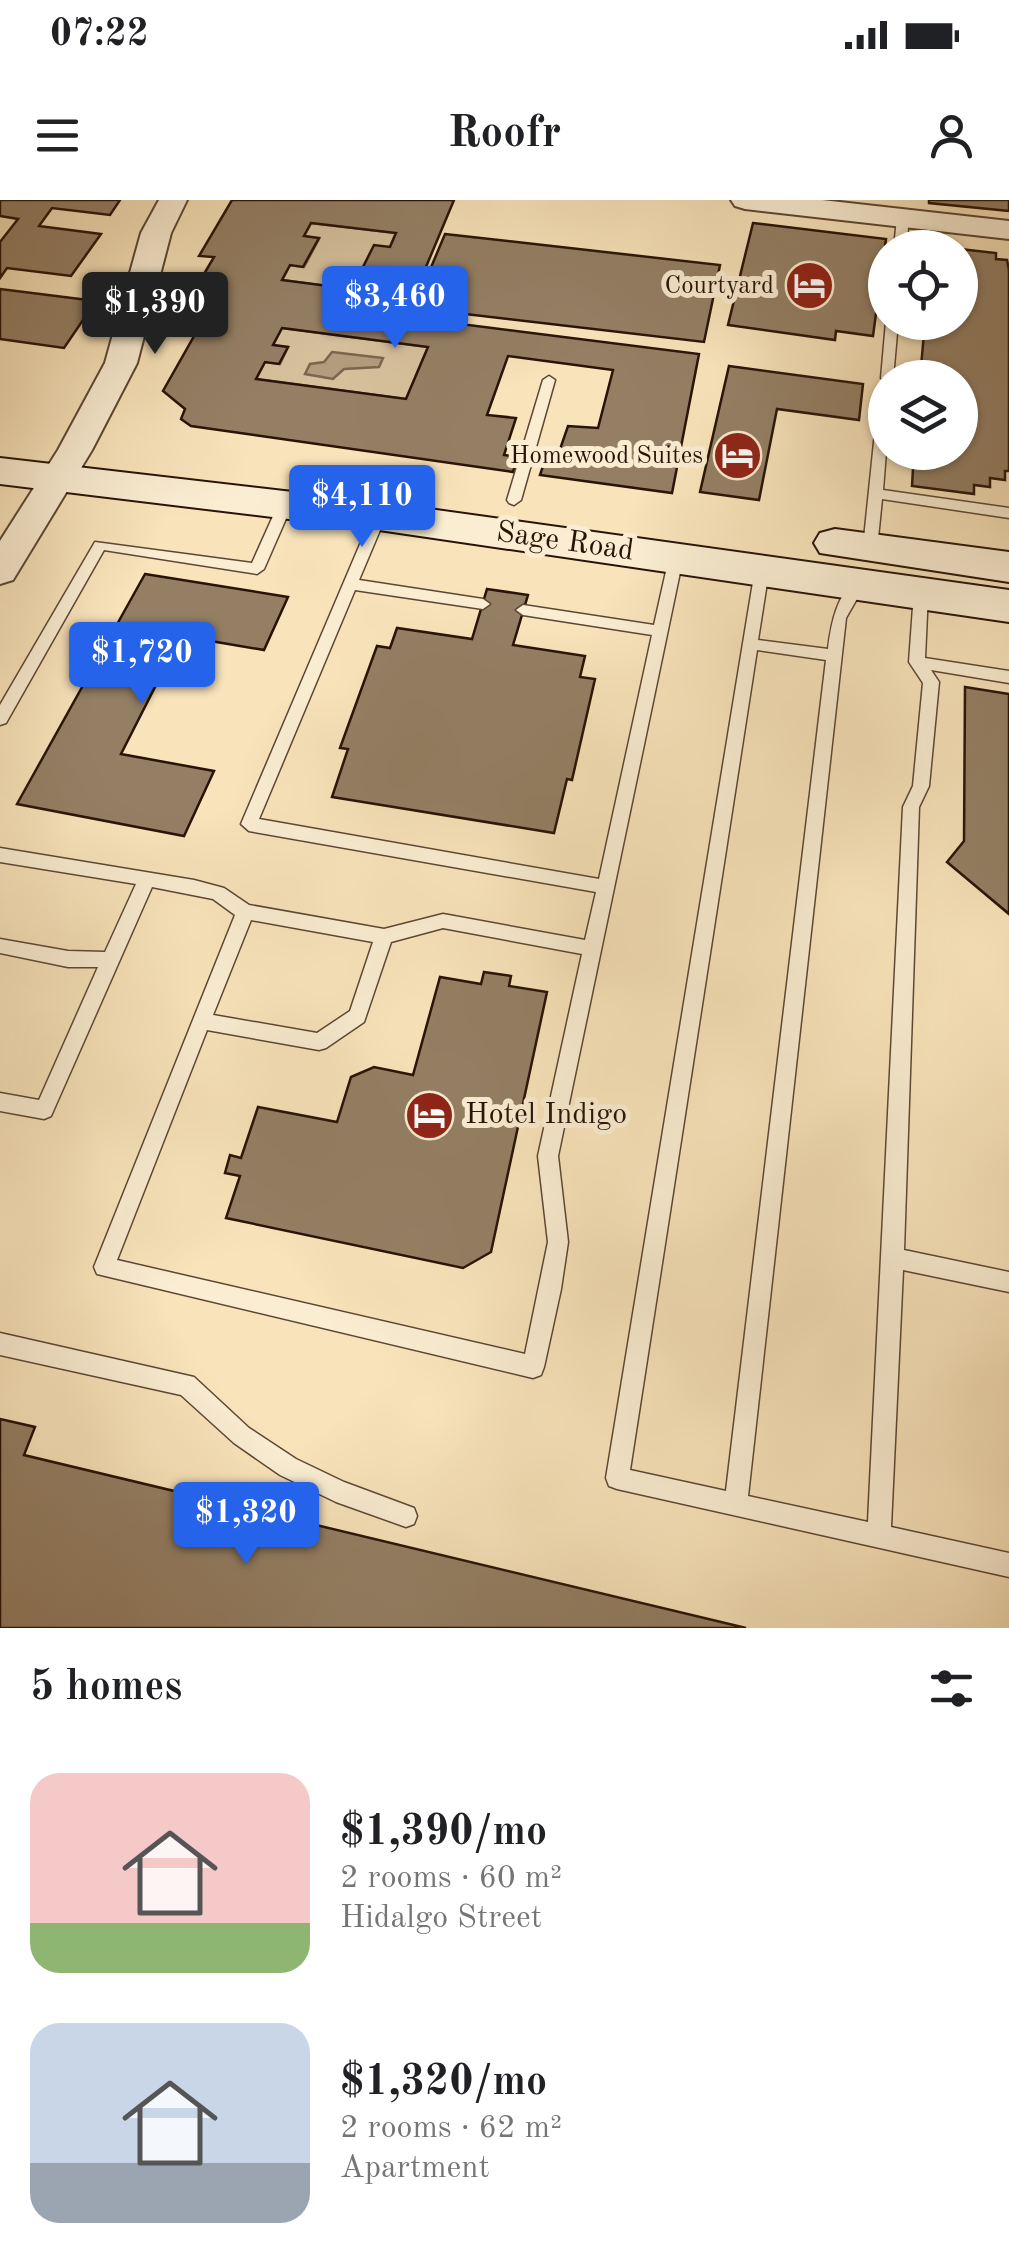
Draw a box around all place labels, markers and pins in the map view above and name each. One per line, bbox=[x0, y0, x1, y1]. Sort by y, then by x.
hotel icon: Courtyard bbox=[783, 260, 835, 312]
pin: $3,460 bbox=[314, 266, 476, 351]
pin: $1,390 bbox=[74, 272, 236, 357]
place label: Courtyard bbox=[664, 274, 774, 299]
hotel icon: Homewood Suites bbox=[712, 430, 764, 482]
place label: Homewood Suites bbox=[510, 444, 703, 469]
pin: $4,110 bbox=[281, 465, 443, 550]
pin: $1,720 bbox=[61, 622, 223, 707]
hotel icon: Hotel Indigo bbox=[404, 1089, 456, 1141]
place label: Hotel Indigo bbox=[465, 1100, 627, 1130]
pin: $1,320 bbox=[165, 1482, 327, 1567]

